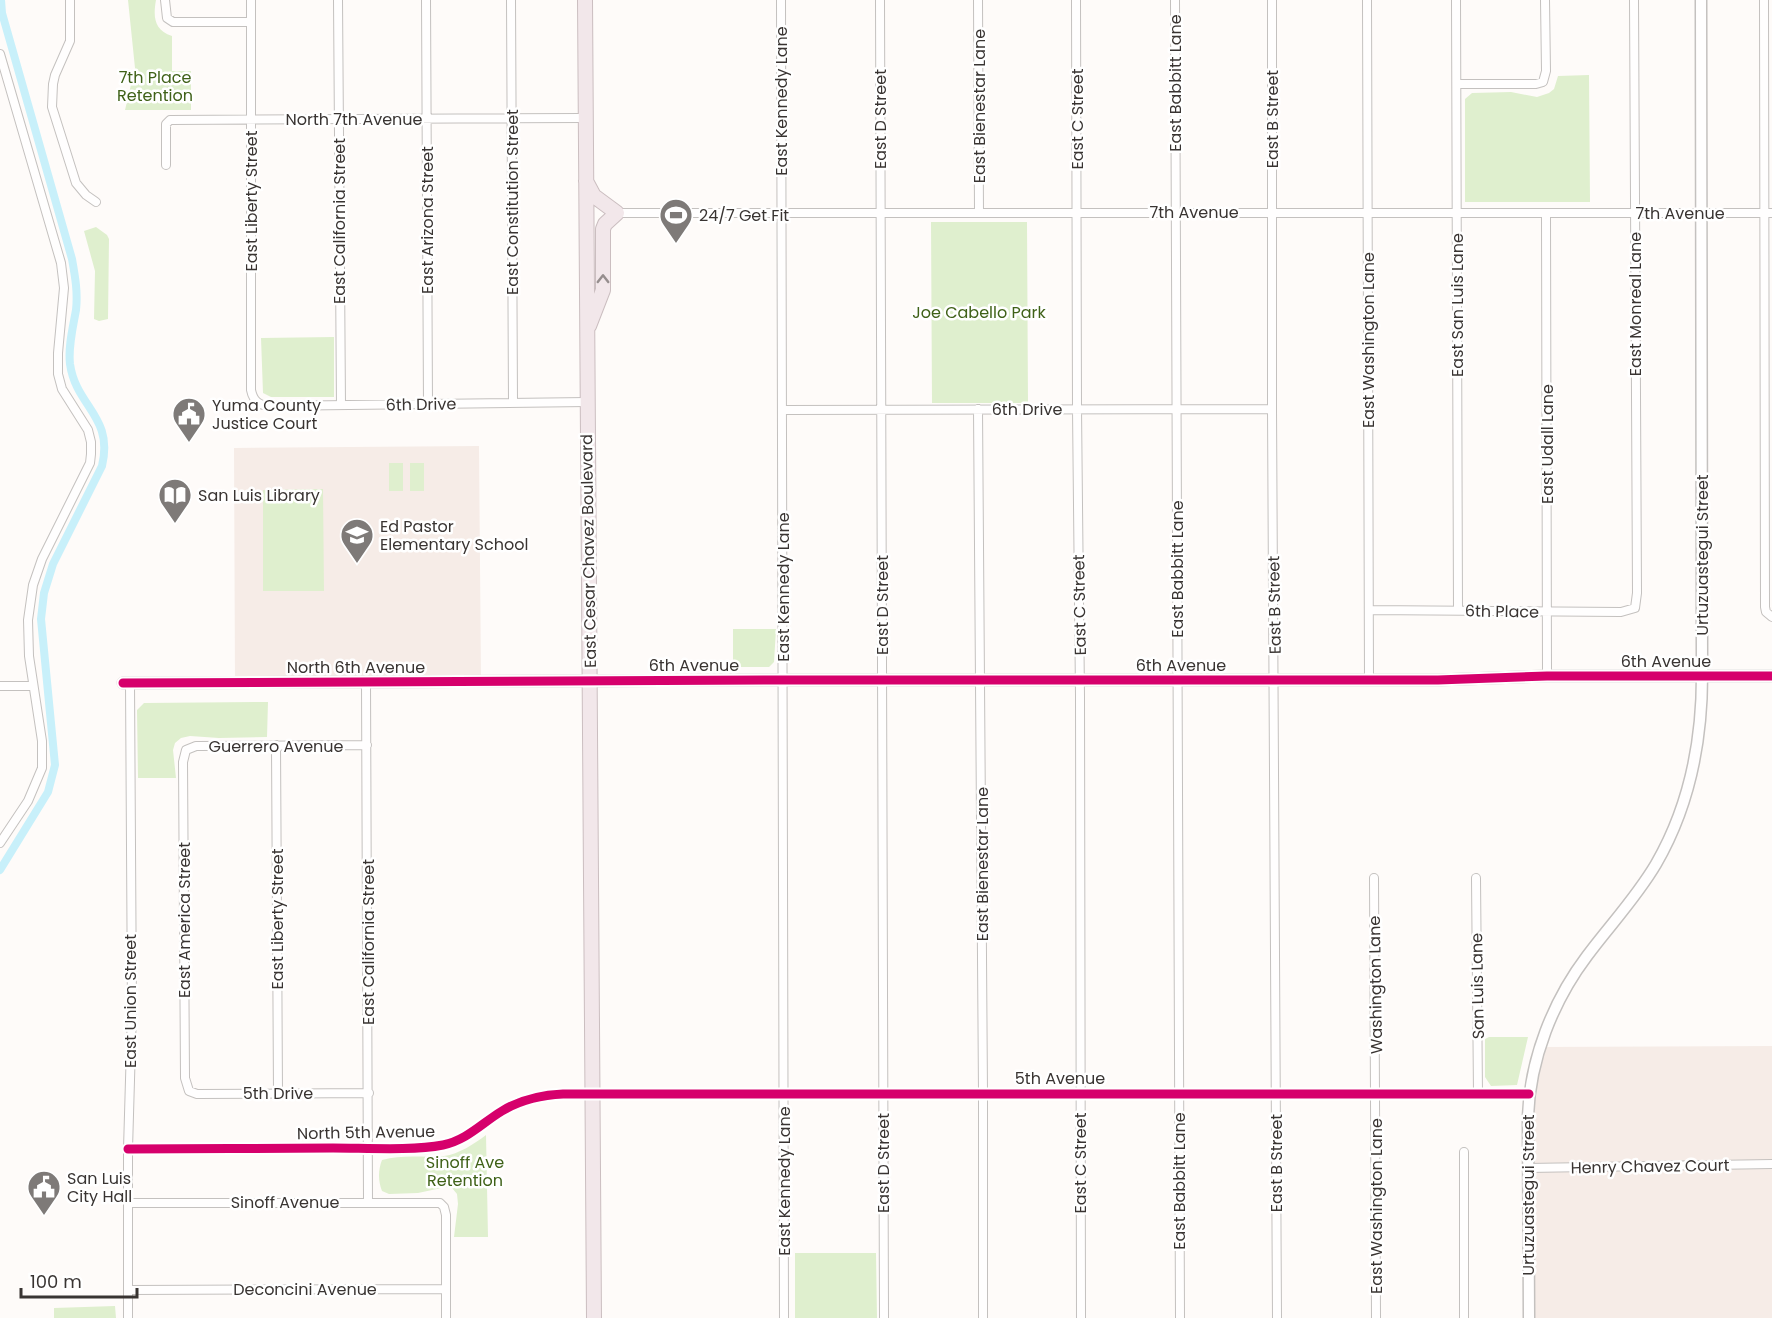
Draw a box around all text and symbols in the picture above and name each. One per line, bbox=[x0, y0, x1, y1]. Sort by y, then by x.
street label: East Babbitt Lane bbox=[1164, 14, 1187, 152]
street label: East Kennedy Lane bbox=[770, 26, 793, 176]
street label: East Bienestar Lane bbox=[968, 29, 991, 183]
park label: 7th Place Retention bbox=[117, 66, 193, 107]
street label: East C Street bbox=[1066, 68, 1089, 169]
street label: East D Street bbox=[869, 69, 892, 169]
street label: East B Street bbox=[1261, 70, 1284, 168]
street label: North 7th Avenue bbox=[286, 108, 423, 131]
street label: East Constitution Street bbox=[501, 109, 524, 295]
street label: East Liberty Street bbox=[240, 130, 263, 271]
street label: East California Street bbox=[328, 138, 351, 304]
street label: East Arizona Street bbox=[416, 146, 439, 294]
sports icon: 24/7 Get Fit bbox=[658, 197, 694, 244]
street label: 7th Avenue bbox=[1149, 201, 1239, 224]
street label: 7th Avenue bbox=[1635, 202, 1725, 225]
place label: 24/7 Get Fit bbox=[699, 204, 789, 227]
street label: East Monreal Lane bbox=[1624, 232, 1647, 376]
street label: East San Luis Lane bbox=[1446, 233, 1469, 377]
street label: East Washington Lane bbox=[1357, 252, 1380, 428]
one-way arrow bbox=[597, 274, 609, 283]
park label: Joe Cabello Park bbox=[912, 301, 1046, 324]
street label: East Udall Lane bbox=[1536, 384, 1559, 504]
street label: 6th Drive bbox=[386, 392, 457, 417]
place label: Yuma County Justice Court bbox=[212, 394, 321, 435]
public building icon: Yuma County Justice Court bbox=[171, 396, 207, 443]
street label: 6th Drive bbox=[992, 398, 1062, 421]
street label: East Cesar Chavez Boulevard bbox=[575, 434, 602, 668]
street label: Urtuzuastegui Street bbox=[1691, 474, 1714, 636]
library icon: San Luis Library bbox=[157, 477, 193, 524]
place label: San Luis Library bbox=[198, 484, 320, 507]
street label: East Babbitt Lane bbox=[1166, 500, 1189, 638]
street label: East Kennedy Lane bbox=[772, 512, 795, 662]
place label: Ed Pastor Elementary School bbox=[380, 515, 528, 556]
school or university icon: Ed Pastor Elementary School bbox=[339, 517, 375, 564]
street label: East C Street bbox=[1067, 554, 1092, 656]
street label: East D Street bbox=[871, 555, 894, 655]
street label: East B Street bbox=[1262, 555, 1287, 654]
street label: 6th Place bbox=[1465, 599, 1539, 624]
street label: 6th Avenue bbox=[1621, 650, 1711, 673]
street label: 6th Avenue bbox=[649, 654, 739, 677]
street label: 6th Avenue bbox=[1136, 654, 1226, 677]
street label: North 6th Avenue bbox=[287, 656, 425, 679]
street label: Guerrero Avenue bbox=[208, 735, 344, 758]
street label: East Bienestar Lane bbox=[971, 787, 994, 941]
street label: East America Street bbox=[173, 842, 196, 998]
street label: East Liberty Street bbox=[266, 848, 289, 989]
street label: East California Street bbox=[357, 859, 380, 1025]
street label: Washington Lane bbox=[1363, 915, 1388, 1054]
street label: San Luis Lane bbox=[1465, 933, 1490, 1039]
street label: East Union Street bbox=[119, 934, 142, 1068]
street label: 5th Avenue bbox=[1015, 1067, 1105, 1090]
street label: 5th Drive bbox=[243, 1082, 313, 1105]
street label: East Kennedy Lane bbox=[773, 1106, 796, 1256]
street label: East C Street bbox=[1069, 1112, 1092, 1213]
street label: East Babbitt Lane bbox=[1168, 1112, 1191, 1250]
street label: East D Street bbox=[872, 1113, 895, 1213]
street label: East B Street bbox=[1265, 1114, 1288, 1212]
street label: Urtuzuastegui Street bbox=[1517, 1114, 1540, 1276]
street label: East Washington Lane bbox=[1365, 1118, 1388, 1294]
street label: North 5th Avenue bbox=[297, 1120, 435, 1145]
park label: Sinoff Ave Retention bbox=[426, 1151, 504, 1192]
street label: Henry Chavez Court bbox=[1570, 1154, 1730, 1179]
place label: San Luis City Hall bbox=[67, 1167, 132, 1208]
public building icon: San Luis City Hall bbox=[26, 1169, 62, 1216]
street label: Sinoff Avenue bbox=[231, 1191, 339, 1214]
scale bar bbox=[21, 1261, 136, 1299]
text: 100 m bbox=[30, 1269, 82, 1294]
street label: Deconcini Avenue bbox=[233, 1278, 377, 1301]

